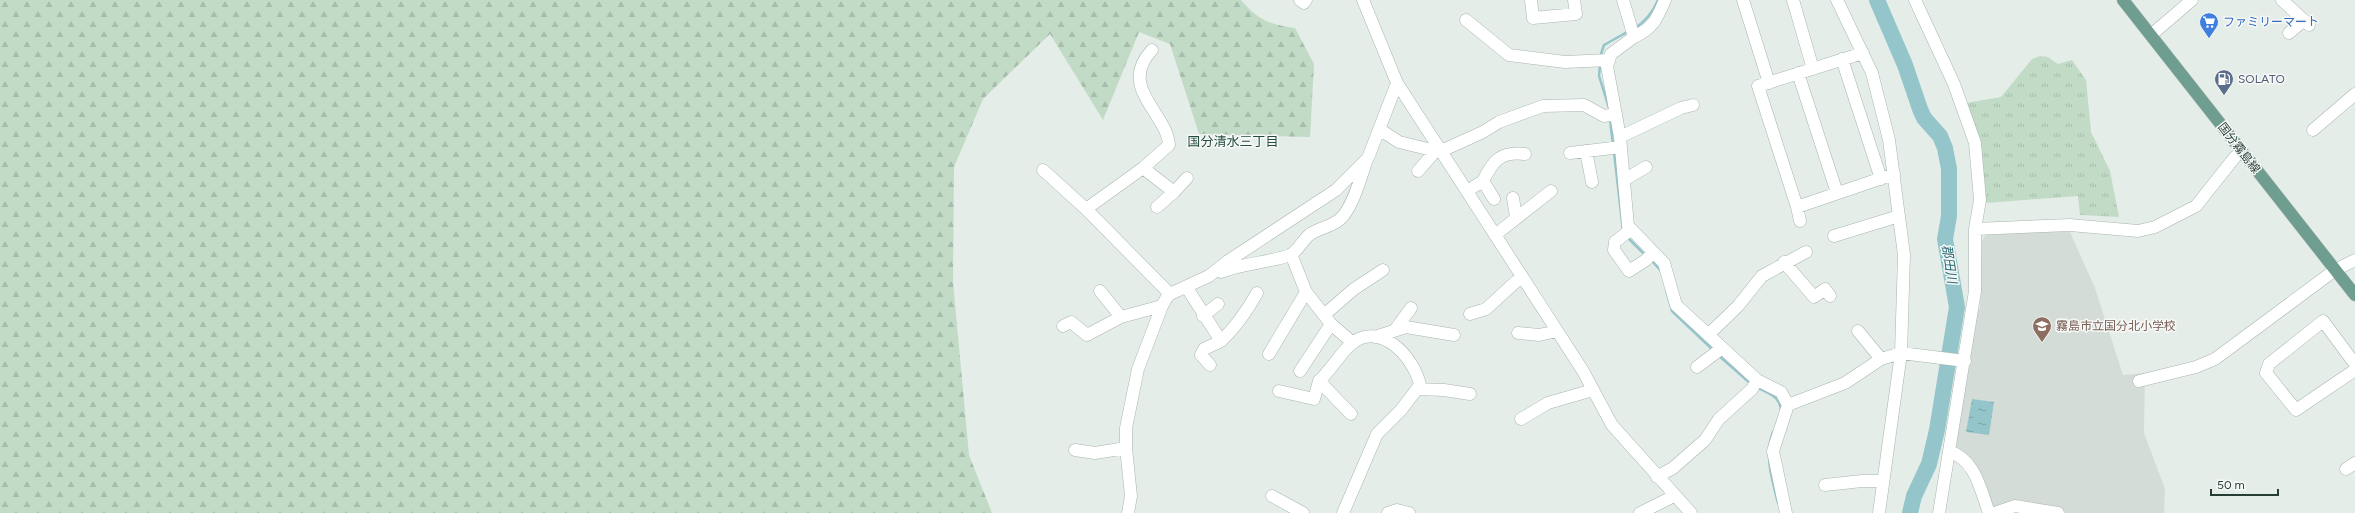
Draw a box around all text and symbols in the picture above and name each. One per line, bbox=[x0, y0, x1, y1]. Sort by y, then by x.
supermarket icon: ファミリーマート bbox=[2198, 11, 2220, 39]
place label: ファミリーマート bbox=[2223, 15, 2319, 29]
fuel station icon: SOLATO bbox=[2213, 68, 2235, 96]
place label: SOLATO bbox=[2238, 72, 2285, 86]
street label: 国分霧島線 bbox=[2215, 120, 2263, 176]
district label: 国分清水三丁目 bbox=[1187, 134, 1279, 149]
water label: 郡田川 bbox=[1939, 244, 1960, 286]
school or university icon: 霧島市立国分北小学校 bbox=[2031, 315, 2053, 343]
place label: 霧島市立国分北小学校 bbox=[2056, 319, 2176, 333]
scale bar bbox=[2211, 471, 2278, 497]
text: 50 m bbox=[2217, 478, 2245, 492]

